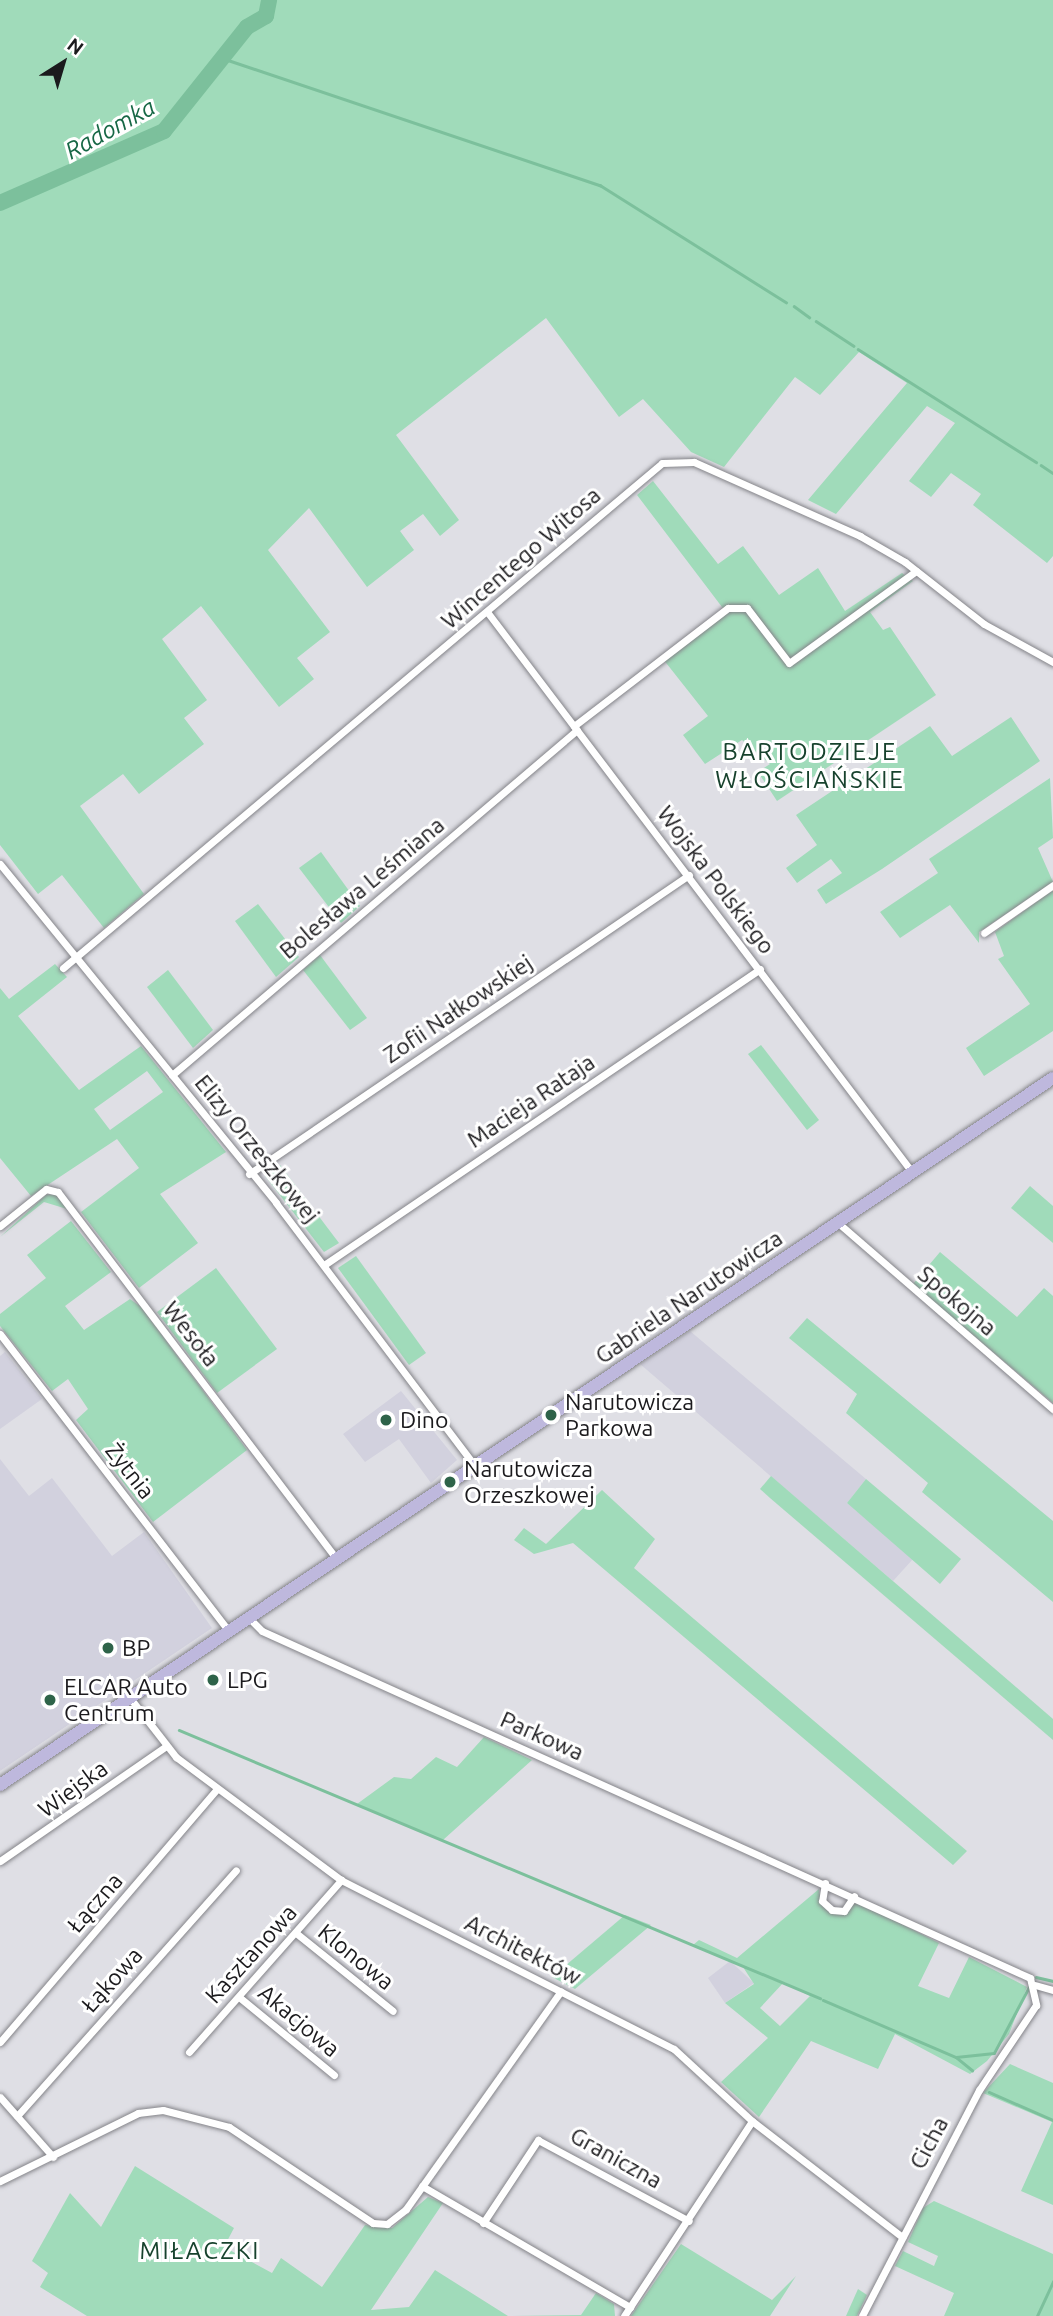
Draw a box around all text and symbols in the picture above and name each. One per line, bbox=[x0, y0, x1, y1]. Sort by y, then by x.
north arrow bbox=[28, 28, 98, 98]
text: N bbox=[63, 33, 88, 59]
water label: Radomka bbox=[60, 93, 160, 165]
street label: Wincentego Witosa bbox=[436, 481, 606, 635]
district label: BARTODZIEJE WŁOŚCIAŃSKIE bbox=[717, 738, 903, 794]
street label: Wojska Polskiego bbox=[651, 801, 781, 959]
street label: Bolesława Leśmiana bbox=[274, 811, 450, 965]
street label: Zofii Nałkowskiej bbox=[378, 949, 538, 1069]
street label: Macieja Rataja bbox=[462, 1048, 600, 1154]
street label: Elizy Orzeszkowej bbox=[189, 1069, 325, 1229]
street label: Gabriela Narutowicza bbox=[590, 1224, 788, 1370]
street label: Spokojna bbox=[912, 1260, 1002, 1342]
street label: Wesoła bbox=[157, 1296, 225, 1372]
place label: Narutowicza Parkowa bbox=[565, 1388, 694, 1442]
place label: Dino bbox=[400, 1406, 448, 1434]
marker: Narutowicza Parkowa bbox=[543, 1407, 559, 1423]
marker: Dino bbox=[378, 1412, 394, 1428]
street label: Żytnia bbox=[100, 1438, 160, 1504]
place label: Narutowicza Orzeszkowej bbox=[464, 1455, 595, 1509]
marker: Narutowicza Orzeszkowej bbox=[442, 1474, 458, 1490]
place label: BP bbox=[122, 1634, 150, 1662]
marker: BP bbox=[100, 1640, 116, 1656]
place label: LPG bbox=[227, 1666, 268, 1694]
marker: LPG bbox=[205, 1672, 221, 1688]
place label: ELCAR Auto Centrum bbox=[64, 1673, 188, 1727]
marker: ELCAR Auto Centrum bbox=[42, 1692, 58, 1708]
street label: Parkowa bbox=[496, 1705, 588, 1767]
street label: Wiejska bbox=[33, 1755, 113, 1823]
street label: Łączna bbox=[62, 1867, 128, 1939]
street label: Kasztanowa bbox=[199, 1899, 303, 2009]
street label: Architektów bbox=[460, 1909, 586, 1991]
street label: Klonowa bbox=[312, 1918, 400, 1996]
street label: Łąkowa bbox=[76, 1942, 148, 2018]
street label: Akacjowa bbox=[253, 1979, 345, 2063]
street label: Cicha bbox=[904, 2112, 954, 2174]
street label: Graniczna bbox=[565, 2122, 667, 2194]
district label: MIŁACZKI bbox=[141, 2237, 259, 2265]

